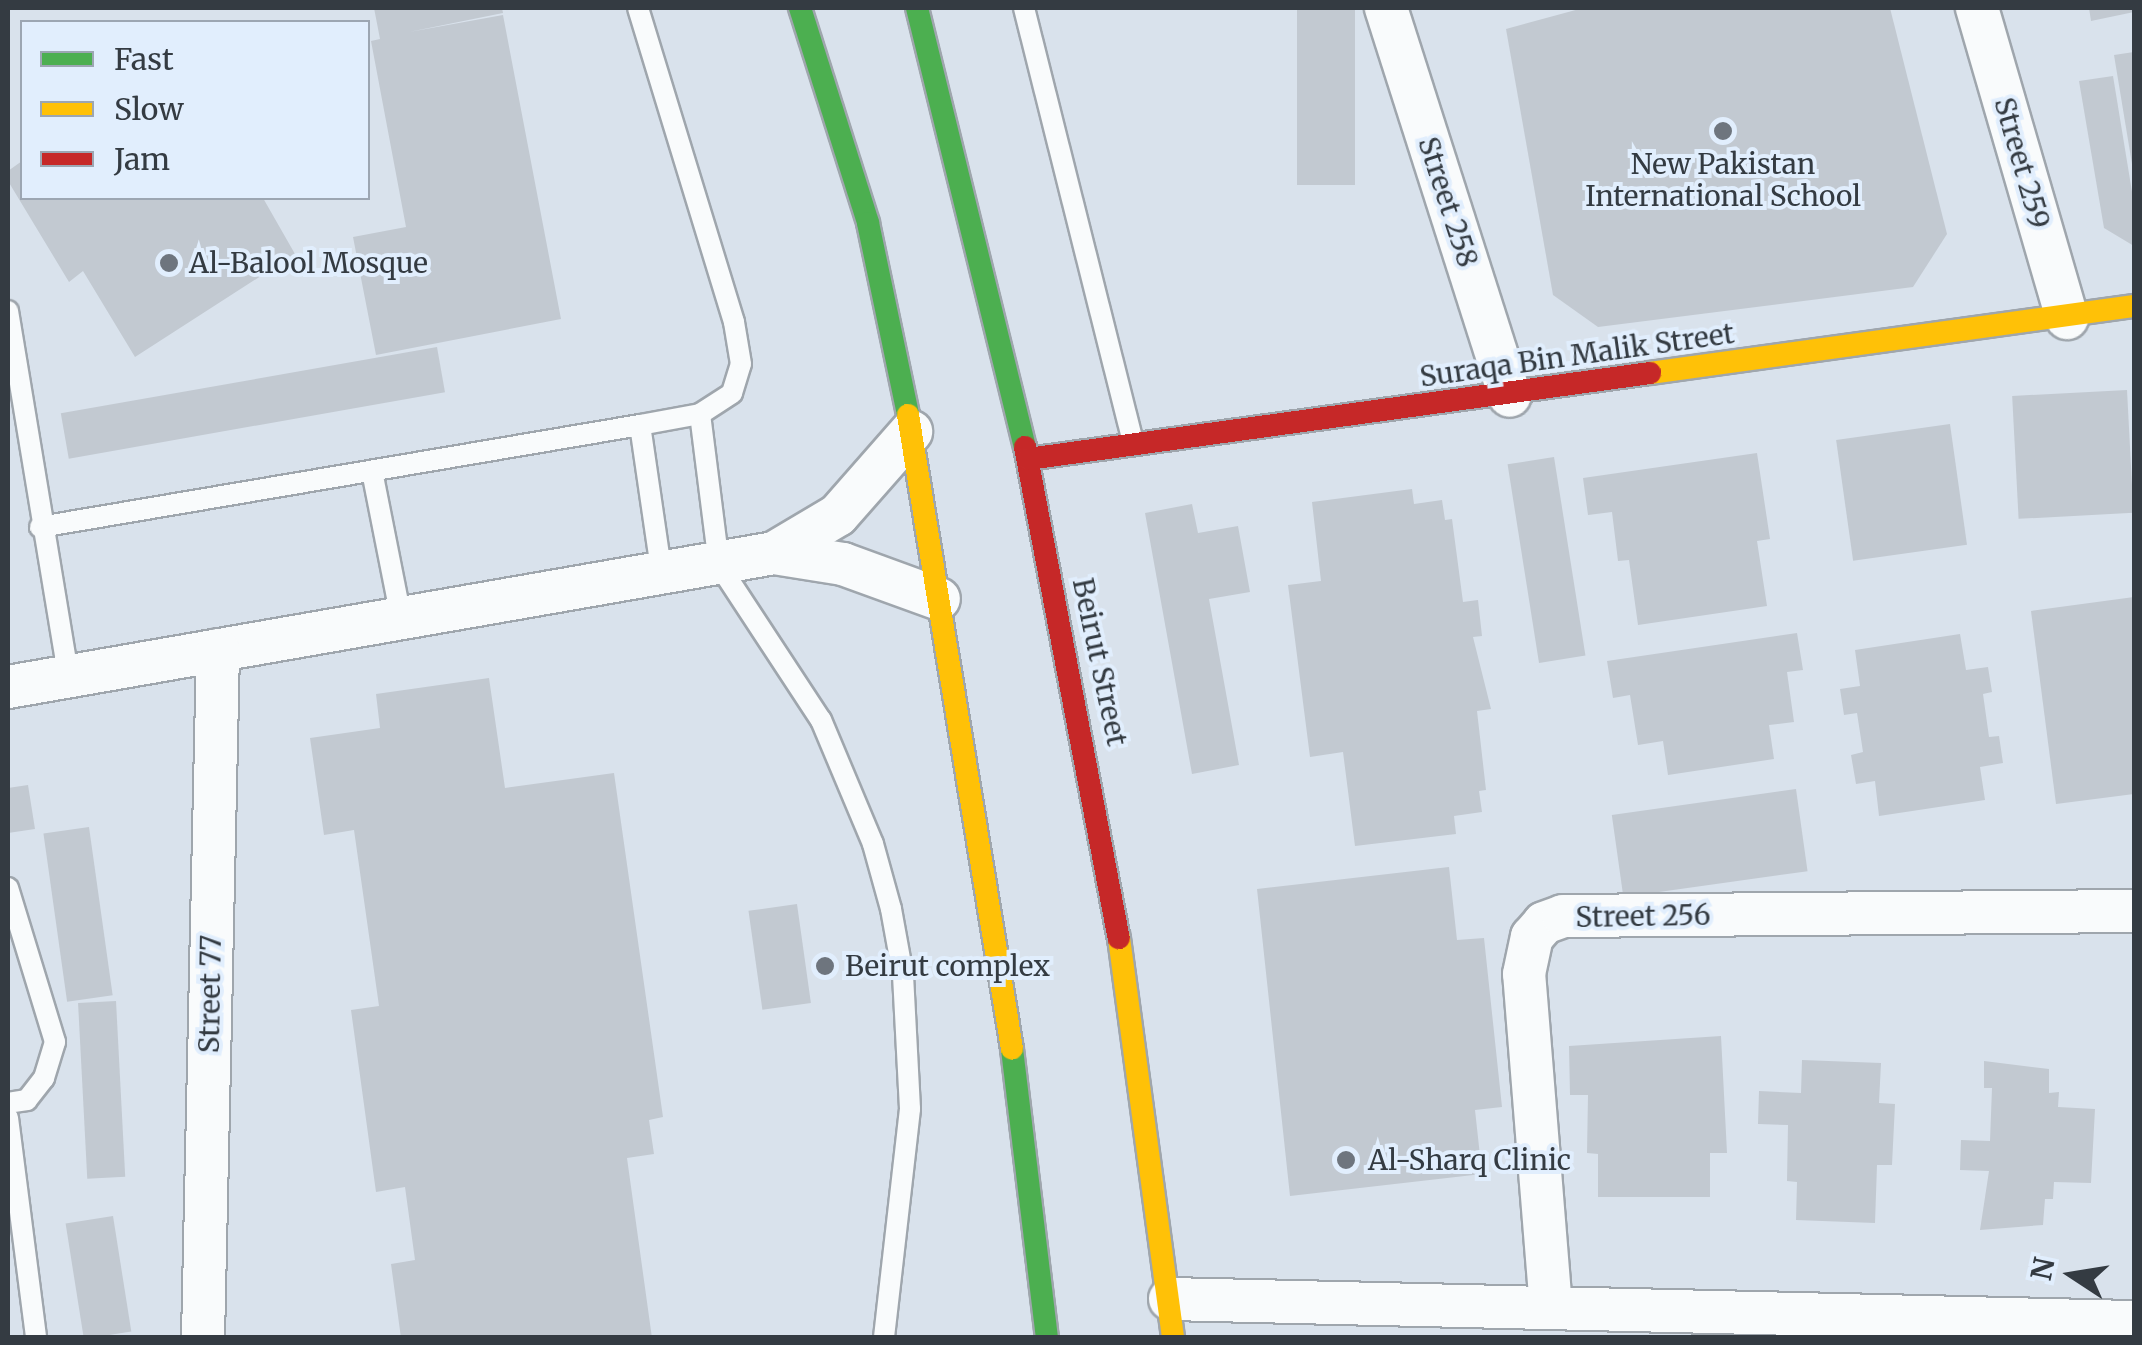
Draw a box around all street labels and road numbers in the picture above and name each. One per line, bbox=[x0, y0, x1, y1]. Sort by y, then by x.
street label: Street 259 bbox=[1987, 94, 2057, 232]
street label: Street 258 bbox=[1411, 133, 1485, 271]
street label: Suraqa Bin Malik Street bbox=[1418, 316, 1736, 394]
street label: Beirut Street bbox=[1066, 575, 1134, 749]
street label: Street 256 bbox=[1575, 898, 1711, 934]
street label: Street 77 bbox=[192, 934, 228, 1054]

